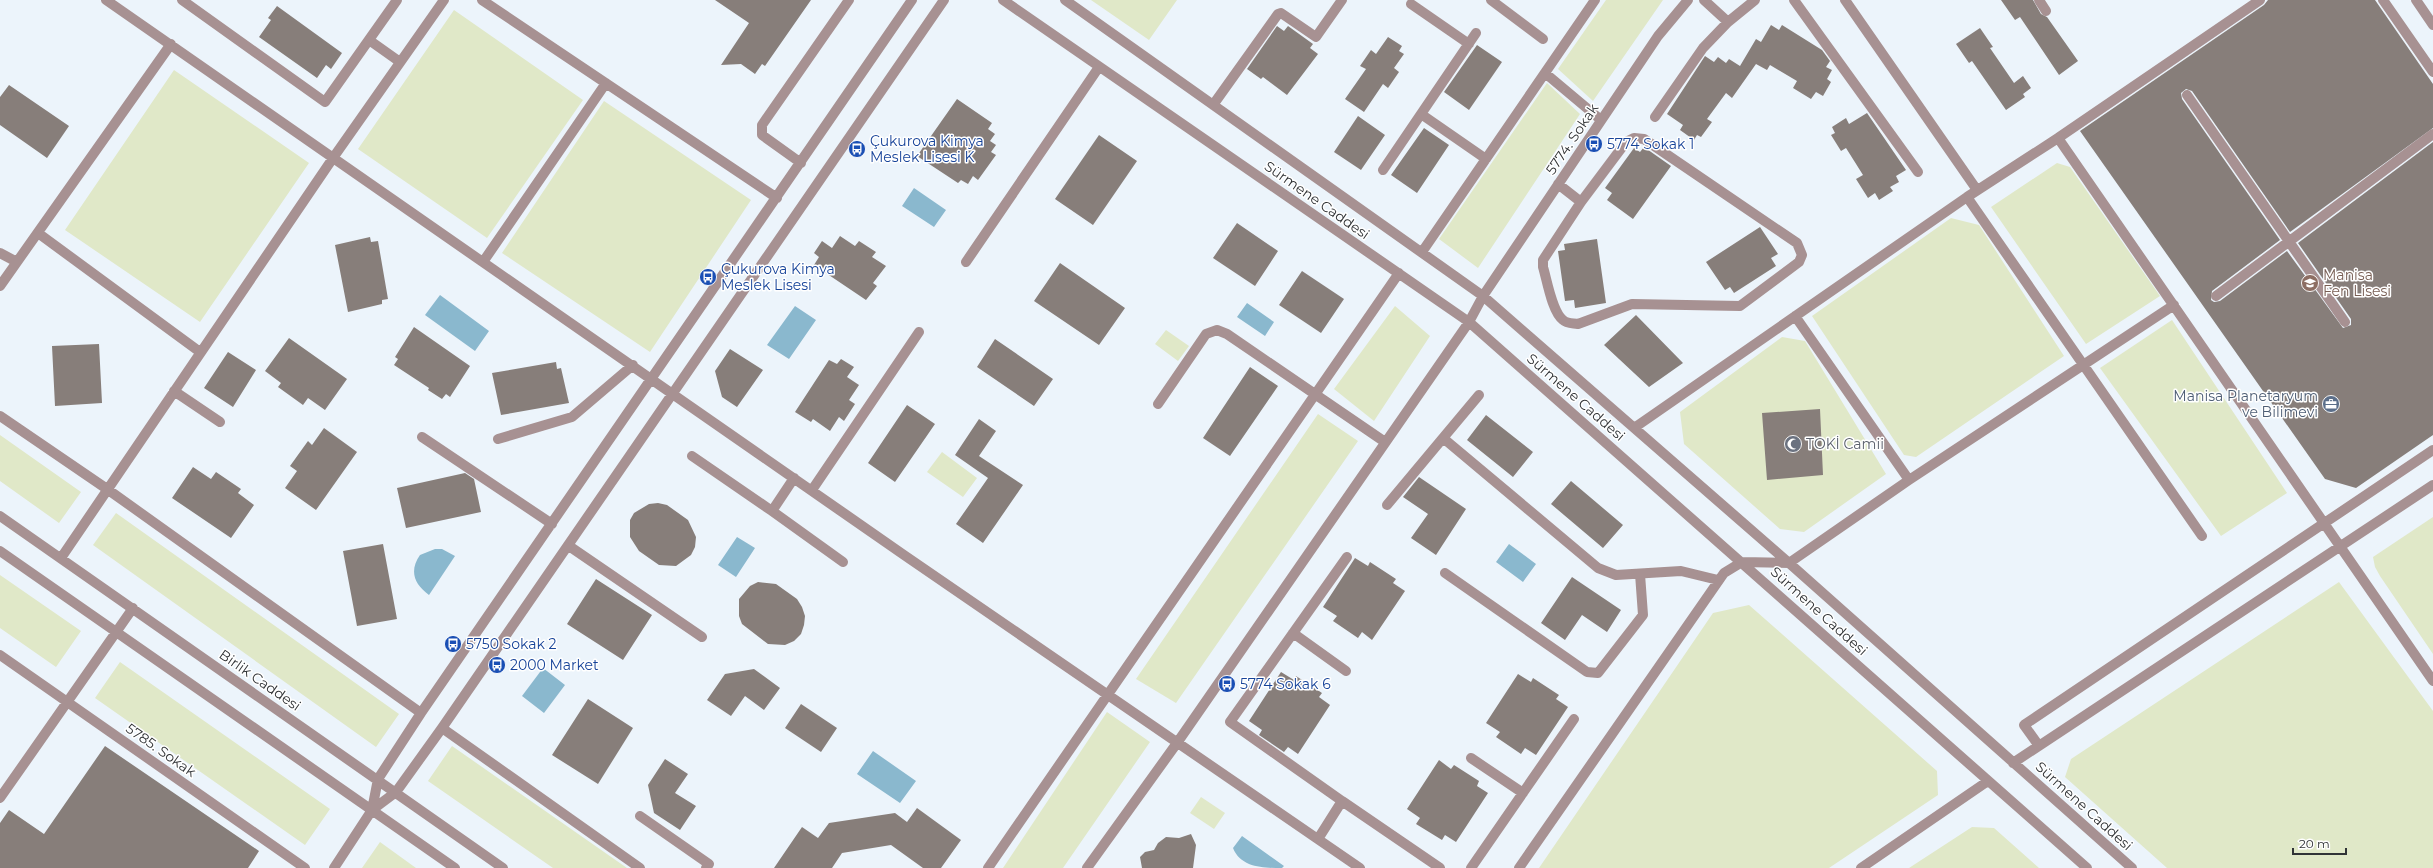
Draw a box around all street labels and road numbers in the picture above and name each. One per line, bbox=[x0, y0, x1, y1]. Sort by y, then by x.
street label: 5774. Sokak bbox=[1542, 100, 1603, 178]
street label: Sürmene Caddesi bbox=[1261, 157, 1373, 243]
street label: Sürmene Caddesi bbox=[1523, 349, 1629, 445]
street label: Sürmene Caddesi bbox=[1767, 563, 1871, 659]
street label: Birlik Caddesi bbox=[216, 645, 304, 715]
street label: 5785. Sokak bbox=[122, 719, 200, 781]
street label: Sürmene Caddesi bbox=[2032, 758, 2136, 854]

